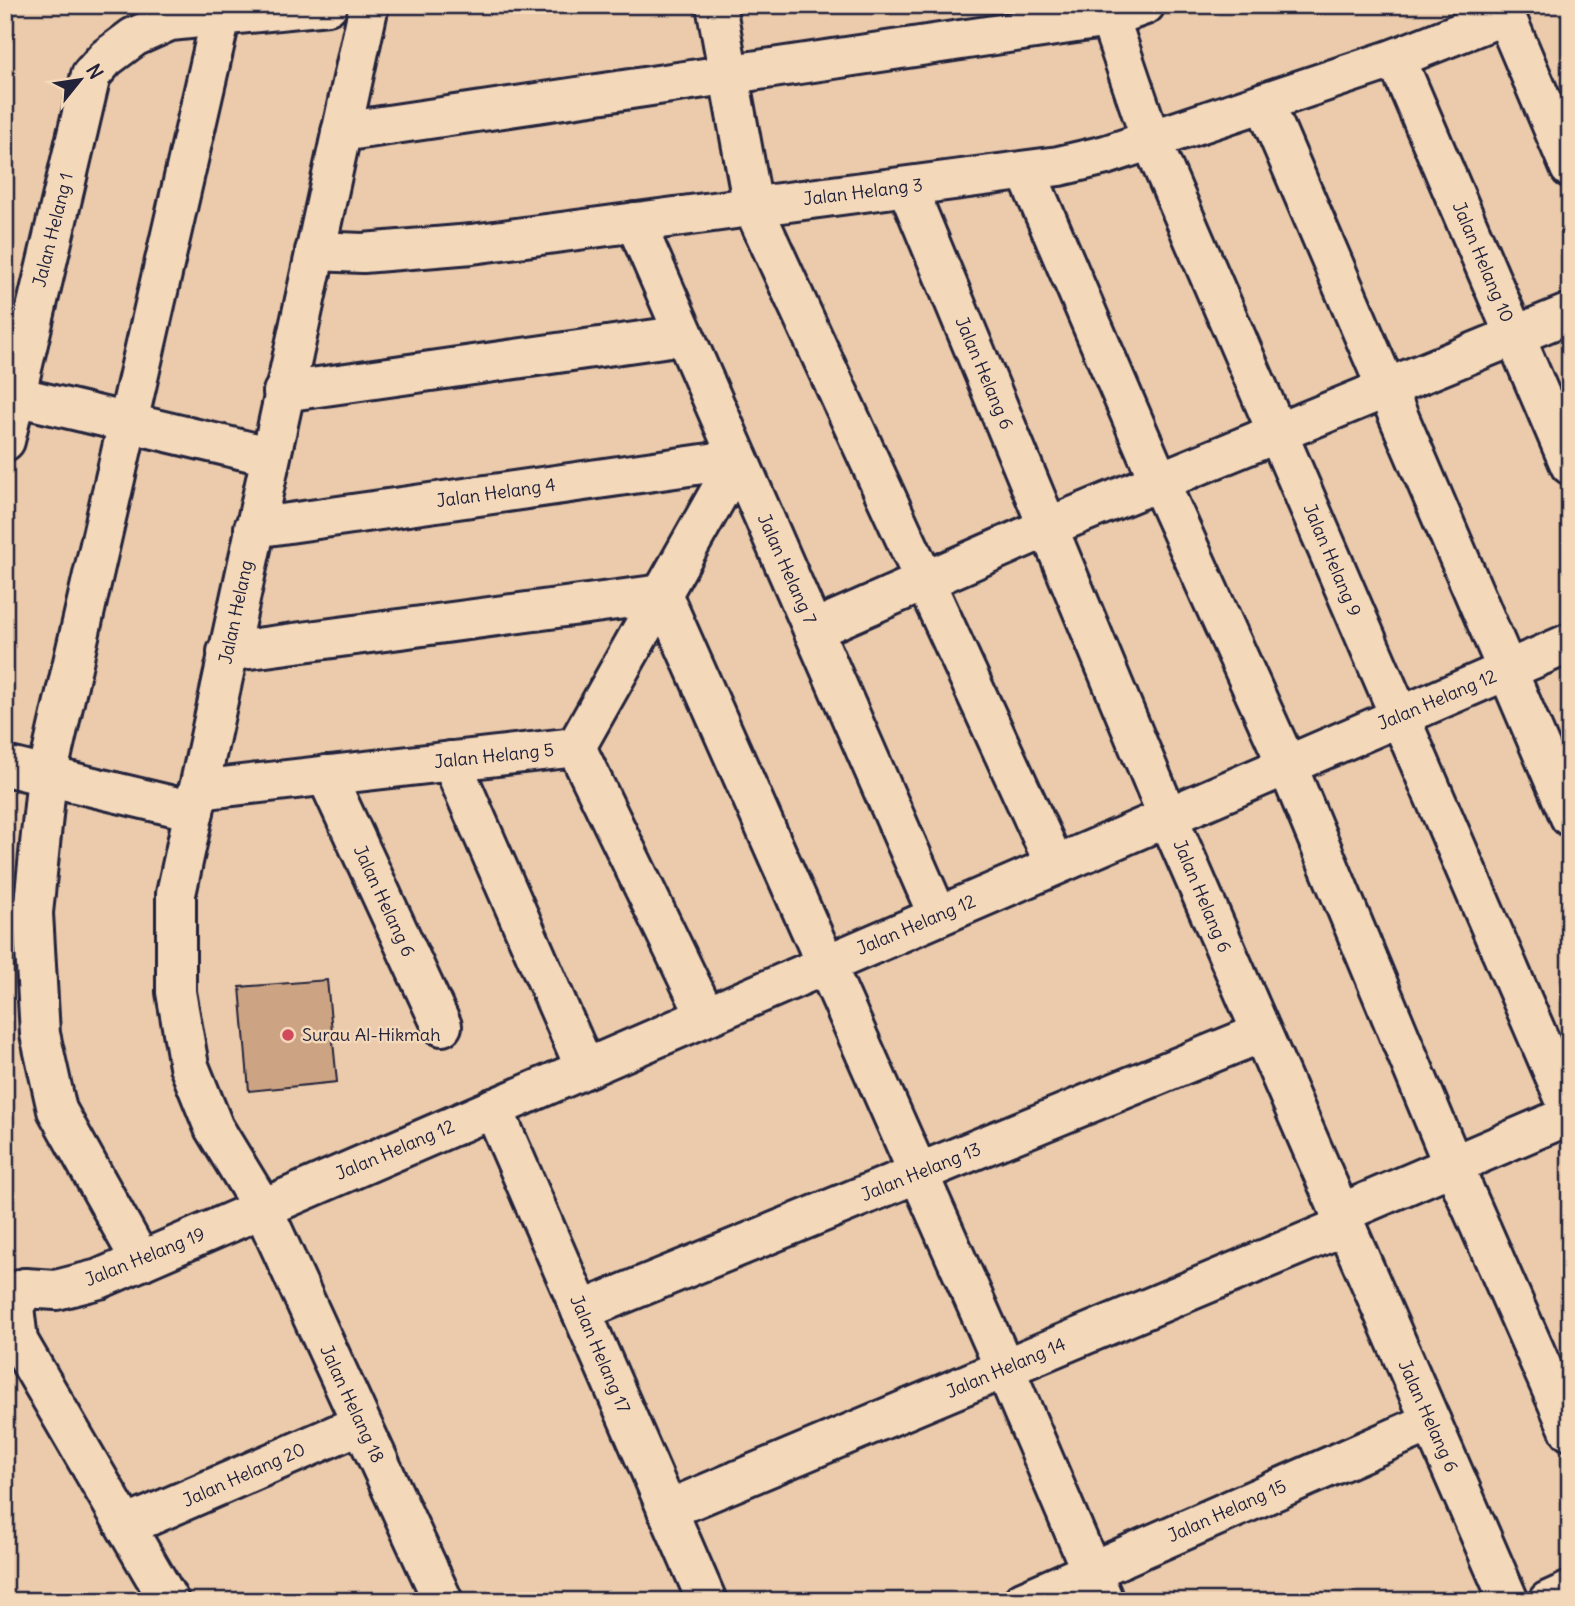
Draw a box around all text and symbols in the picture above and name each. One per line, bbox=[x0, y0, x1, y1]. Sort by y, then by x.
north arrow bbox=[46, 46, 116, 116]
text: N bbox=[81, 60, 108, 83]
street label: Jalan Helang 1 bbox=[27, 170, 78, 289]
street label: Jalan Helang 3 bbox=[802, 173, 924, 210]
street label: Jalan Helang 10 bbox=[1448, 198, 1519, 326]
street label: Jalan Helang 6 bbox=[950, 313, 1019, 433]
street label: Jalan Helang 4 bbox=[435, 473, 557, 512]
street label: Jalan Helang 9 bbox=[1298, 500, 1367, 620]
street label: Jalan Helang 7 bbox=[753, 510, 822, 628]
street label: Jalan Helang bbox=[213, 558, 258, 666]
street label: Jalan Helang 12 bbox=[1374, 664, 1500, 735]
street label: Jalan Helang 5 bbox=[433, 738, 555, 773]
street label: Jalan Helang 6 bbox=[1168, 836, 1237, 956]
street label: Jalan Helang 6 bbox=[349, 841, 420, 960]
street label: Jalan Helang 12 bbox=[853, 889, 979, 960]
place label: Surau Al-Hikmah bbox=[302, 1023, 441, 1046]
marker: Surau Al-Hikmah bbox=[280, 1027, 296, 1043]
street label: Jalan Helang 12 bbox=[332, 1114, 458, 1185]
street label: Jalan Helang 13 bbox=[857, 1137, 984, 1206]
street label: Jalan Helang 19 bbox=[81, 1222, 208, 1291]
street label: Jalan Helang 17 bbox=[565, 1291, 636, 1416]
street label: Jalan Helang 14 bbox=[943, 1332, 1069, 1403]
street label: Jalan Helang 18 bbox=[315, 1341, 390, 1466]
street label: Jalan Helang 6 bbox=[1393, 1356, 1463, 1475]
street label: Jalan Helang 20 bbox=[179, 1437, 309, 1512]
street label: Jalan Helang 15 bbox=[1164, 1474, 1290, 1547]

